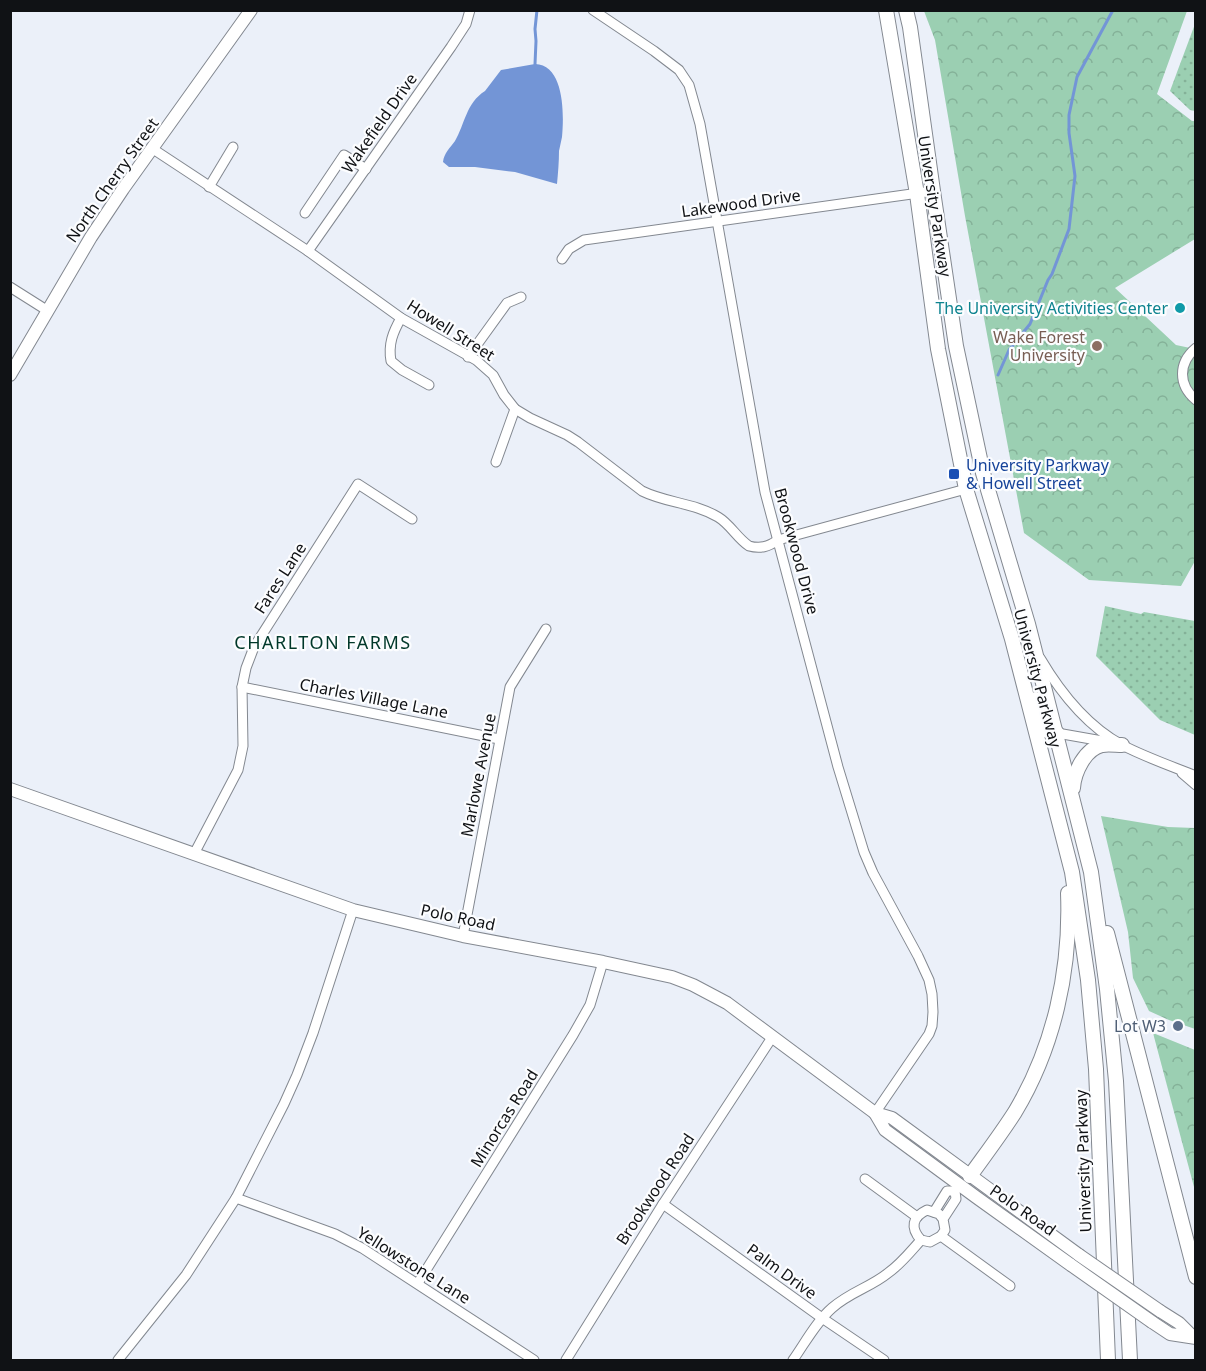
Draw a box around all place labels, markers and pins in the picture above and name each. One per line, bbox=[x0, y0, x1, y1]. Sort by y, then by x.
place label: The University Activities Center bbox=[935, 297, 1168, 319]
marker: The University Activities Center bbox=[1173, 301, 1187, 315]
place label: Wake Forest University bbox=[993, 326, 1086, 366]
marker: Wake Forest University bbox=[1090, 339, 1104, 353]
place label: University Parkway & Howell Street bbox=[966, 454, 1110, 494]
marker: University Parkway & Howell Street bbox=[947, 467, 961, 481]
place label: Lot W3 bbox=[1114, 1015, 1166, 1037]
marker: Lot W3 bbox=[1171, 1019, 1185, 1033]

